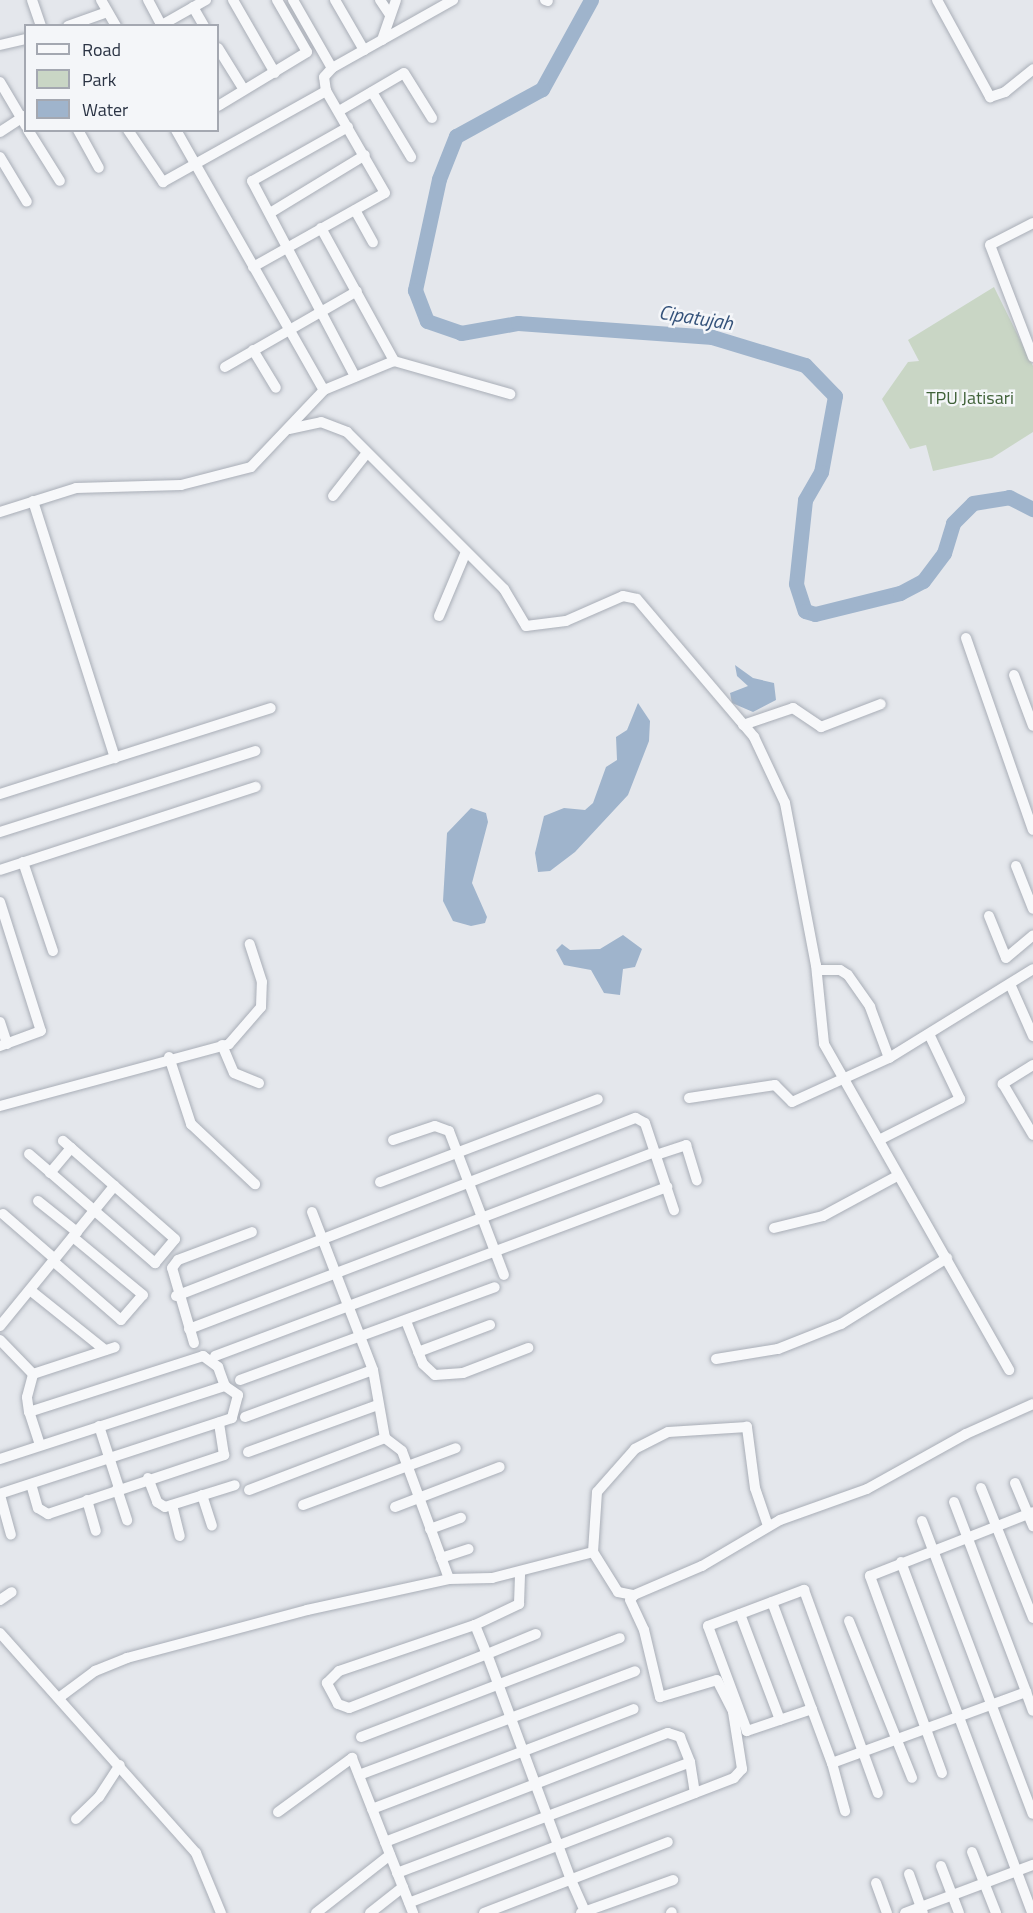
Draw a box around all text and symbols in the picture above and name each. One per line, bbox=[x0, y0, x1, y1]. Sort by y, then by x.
legend bbox=[24, 24, 219, 132]
text: Road bbox=[82, 36, 121, 63]
text: Park bbox=[82, 66, 116, 93]
text: Water bbox=[82, 96, 128, 123]
water label: Cipatujah bbox=[657, 299, 735, 335]
park label: TPU Jatisari bbox=[926, 387, 1014, 409]

